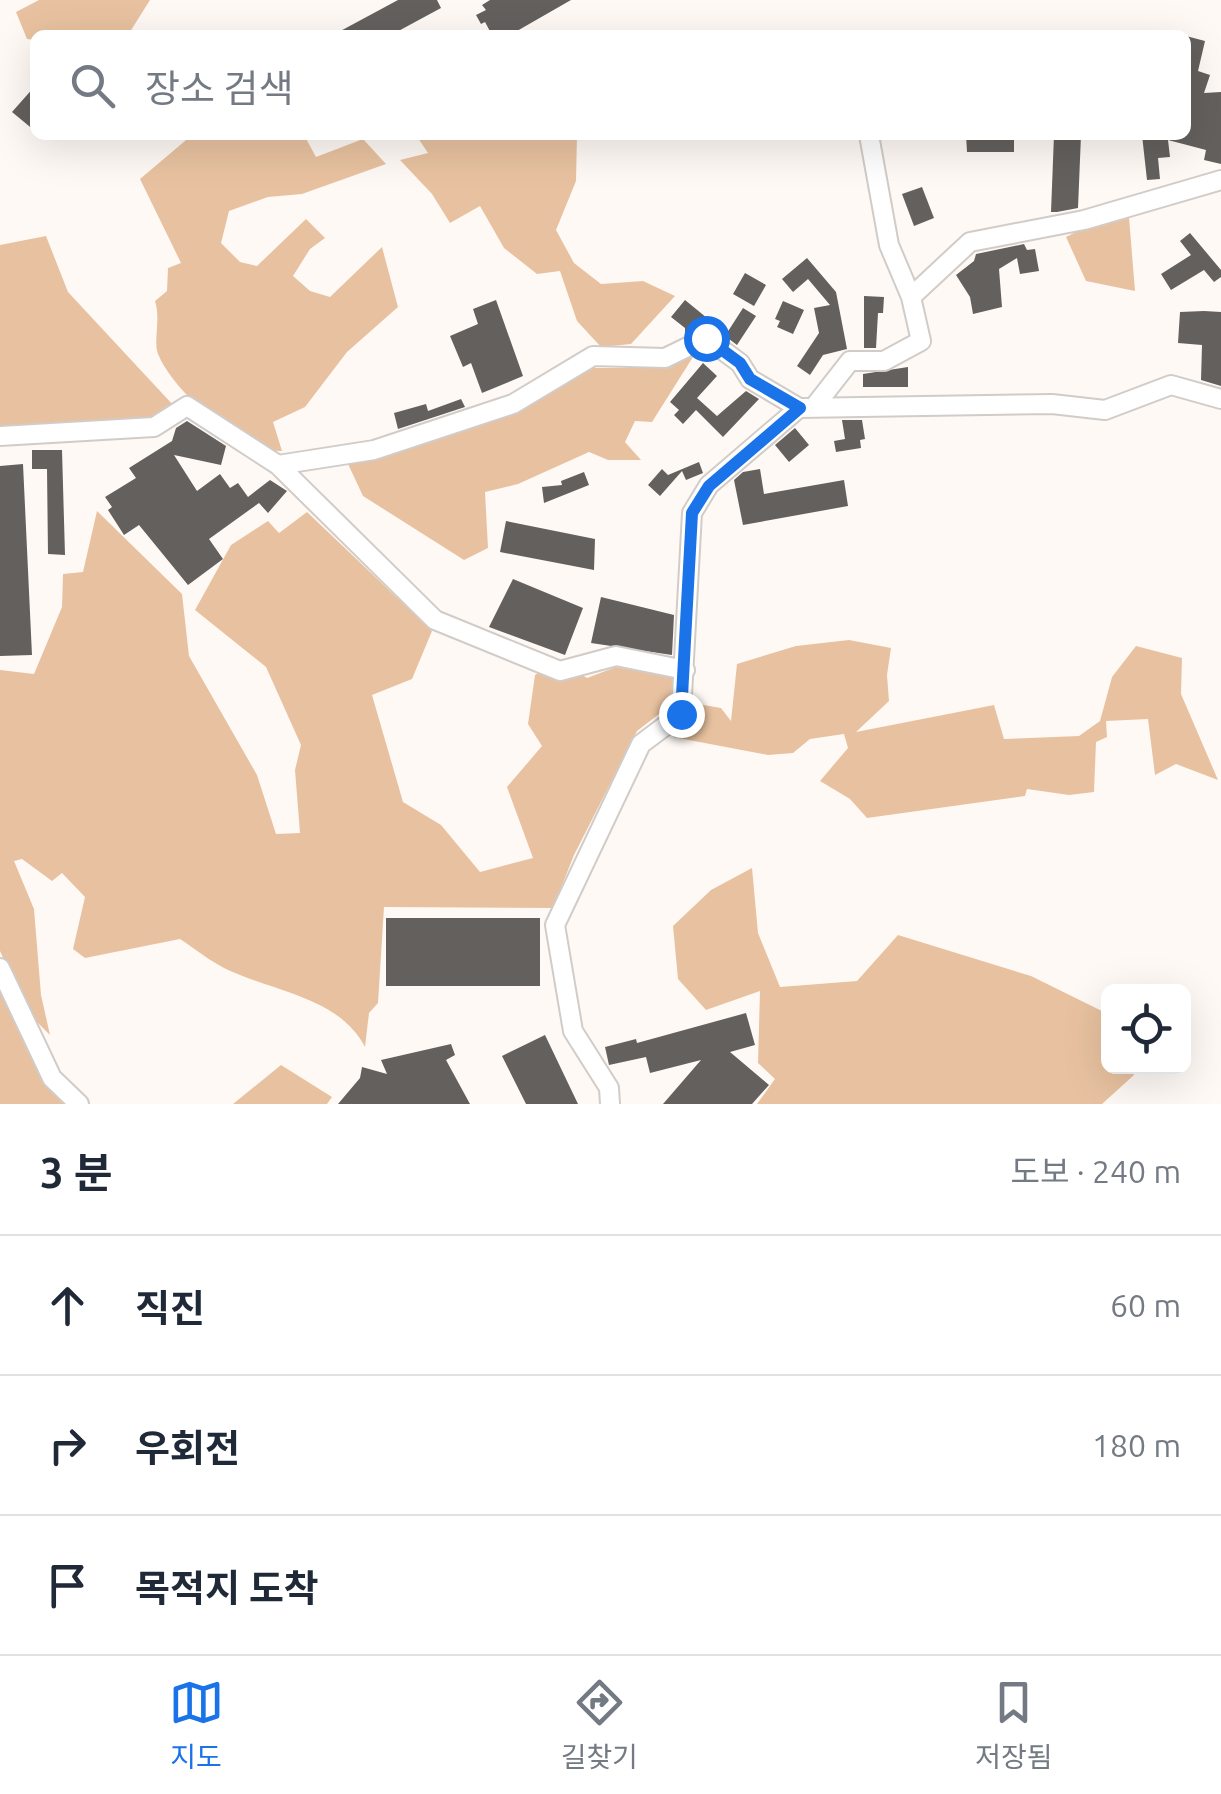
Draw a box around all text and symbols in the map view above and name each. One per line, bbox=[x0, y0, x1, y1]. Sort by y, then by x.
search box bbox=[30, 30, 1191, 140]
icon: search bbox=[65, 58, 120, 113]
text: 장소 검색 bbox=[145, 67, 294, 109]
route start bbox=[684, 316, 730, 362]
route end bbox=[659, 692, 705, 738]
map controls bbox=[1101, 984, 1191, 1074]
button: locate bbox=[1101, 984, 1191, 1074]
text: 3 분 bbox=[40, 1149, 112, 1196]
text: 도보 · 240 m bbox=[1011, 1153, 1181, 1189]
icon: ahead bbox=[40, 1278, 95, 1333]
text: 직진 bbox=[135, 1287, 205, 1329]
text: 60 m bbox=[1110, 1287, 1181, 1323]
icon: right bbox=[40, 1418, 95, 1473]
text: 우회전 bbox=[135, 1427, 240, 1469]
text: 180 m bbox=[1092, 1427, 1181, 1463]
icon: arrive bbox=[40, 1558, 95, 1613]
text: 목적지 도착 bbox=[135, 1567, 319, 1609]
tab: 지도 bbox=[169, 1675, 224, 1775]
tab: 길찾기 bbox=[561, 1675, 638, 1775]
tab: 저장됨 bbox=[975, 1675, 1052, 1775]

